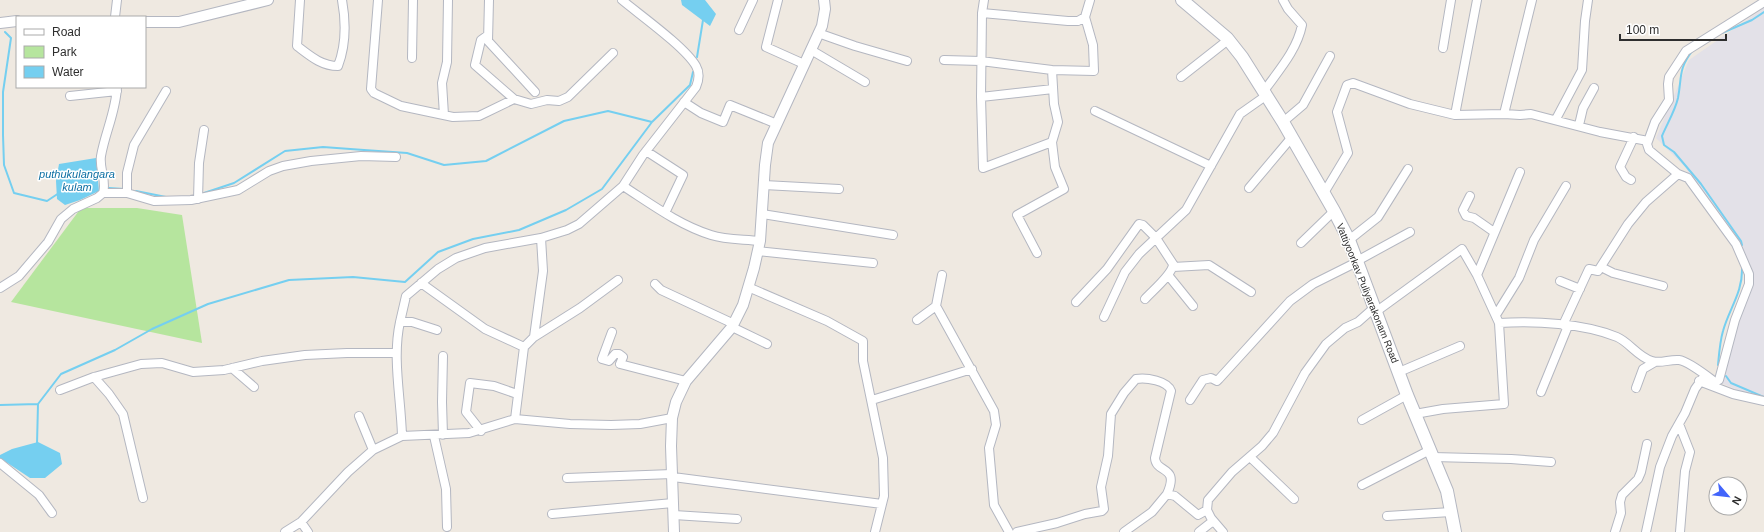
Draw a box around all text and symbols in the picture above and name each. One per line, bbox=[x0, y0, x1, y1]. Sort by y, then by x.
legend bbox=[16, 16, 146, 88]
scale bar bbox=[1620, 16, 1726, 42]
text: 100 m bbox=[1626, 23, 1659, 37]
text: Road bbox=[52, 25, 81, 39]
text: Park bbox=[52, 45, 78, 59]
text: Water bbox=[52, 65, 84, 79]
water label: puthukulangara kulam bbox=[38, 168, 115, 193]
street label: Vattiyoorkav Puliyarakonam Road bbox=[1334, 222, 1401, 365]
north arrow bbox=[1708, 476, 1748, 516]
text: N bbox=[1730, 494, 1744, 507]

